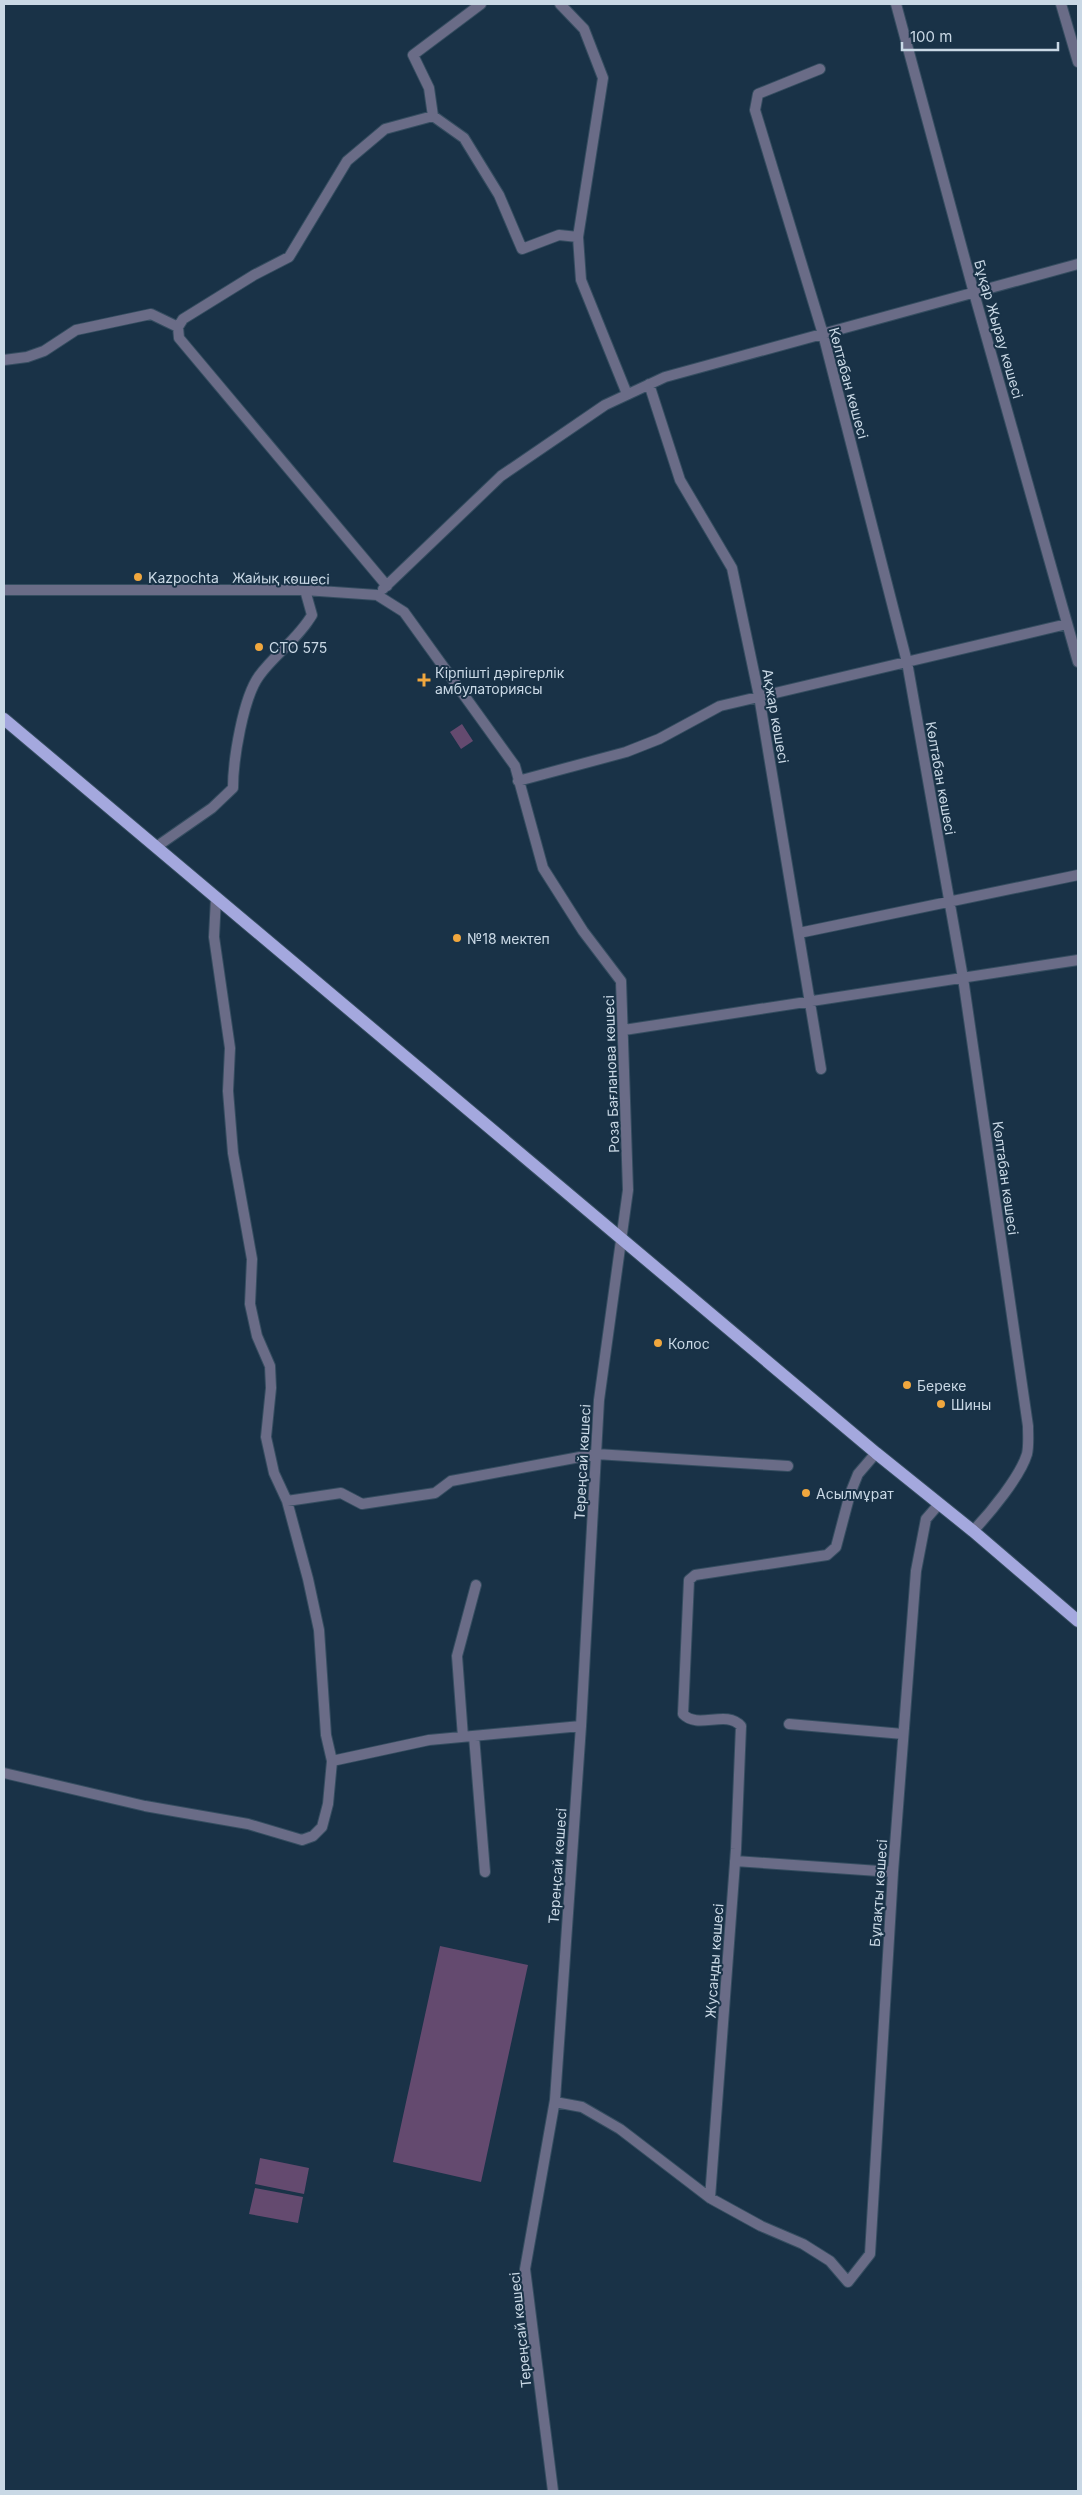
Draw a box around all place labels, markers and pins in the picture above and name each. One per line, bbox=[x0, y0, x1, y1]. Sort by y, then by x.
place label: Kazpochta bbox=[148, 569, 219, 586]
marker: Kazpochta bbox=[132, 571, 144, 583]
place label: СТО 575 bbox=[269, 639, 327, 656]
marker: СТО 575 bbox=[253, 641, 265, 653]
place label: Кірпішті дәрігерлік амбулаториясы bbox=[435, 664, 565, 697]
marker: Кірпішті дәрігерлік амбулаториясы bbox=[417, 673, 431, 687]
place label: №18 мектеп bbox=[467, 930, 550, 947]
marker: №18 мектеп bbox=[451, 932, 463, 944]
place label: Колос bbox=[668, 1335, 710, 1352]
marker: Колос bbox=[652, 1337, 664, 1349]
place label: Береке bbox=[917, 1377, 966, 1394]
marker: Береке bbox=[901, 1379, 913, 1391]
place label: Шины bbox=[951, 1396, 991, 1413]
marker: Шины bbox=[935, 1398, 947, 1410]
place label: Асылмұрат bbox=[816, 1485, 894, 1502]
marker: Асылмұрат bbox=[800, 1487, 812, 1499]

